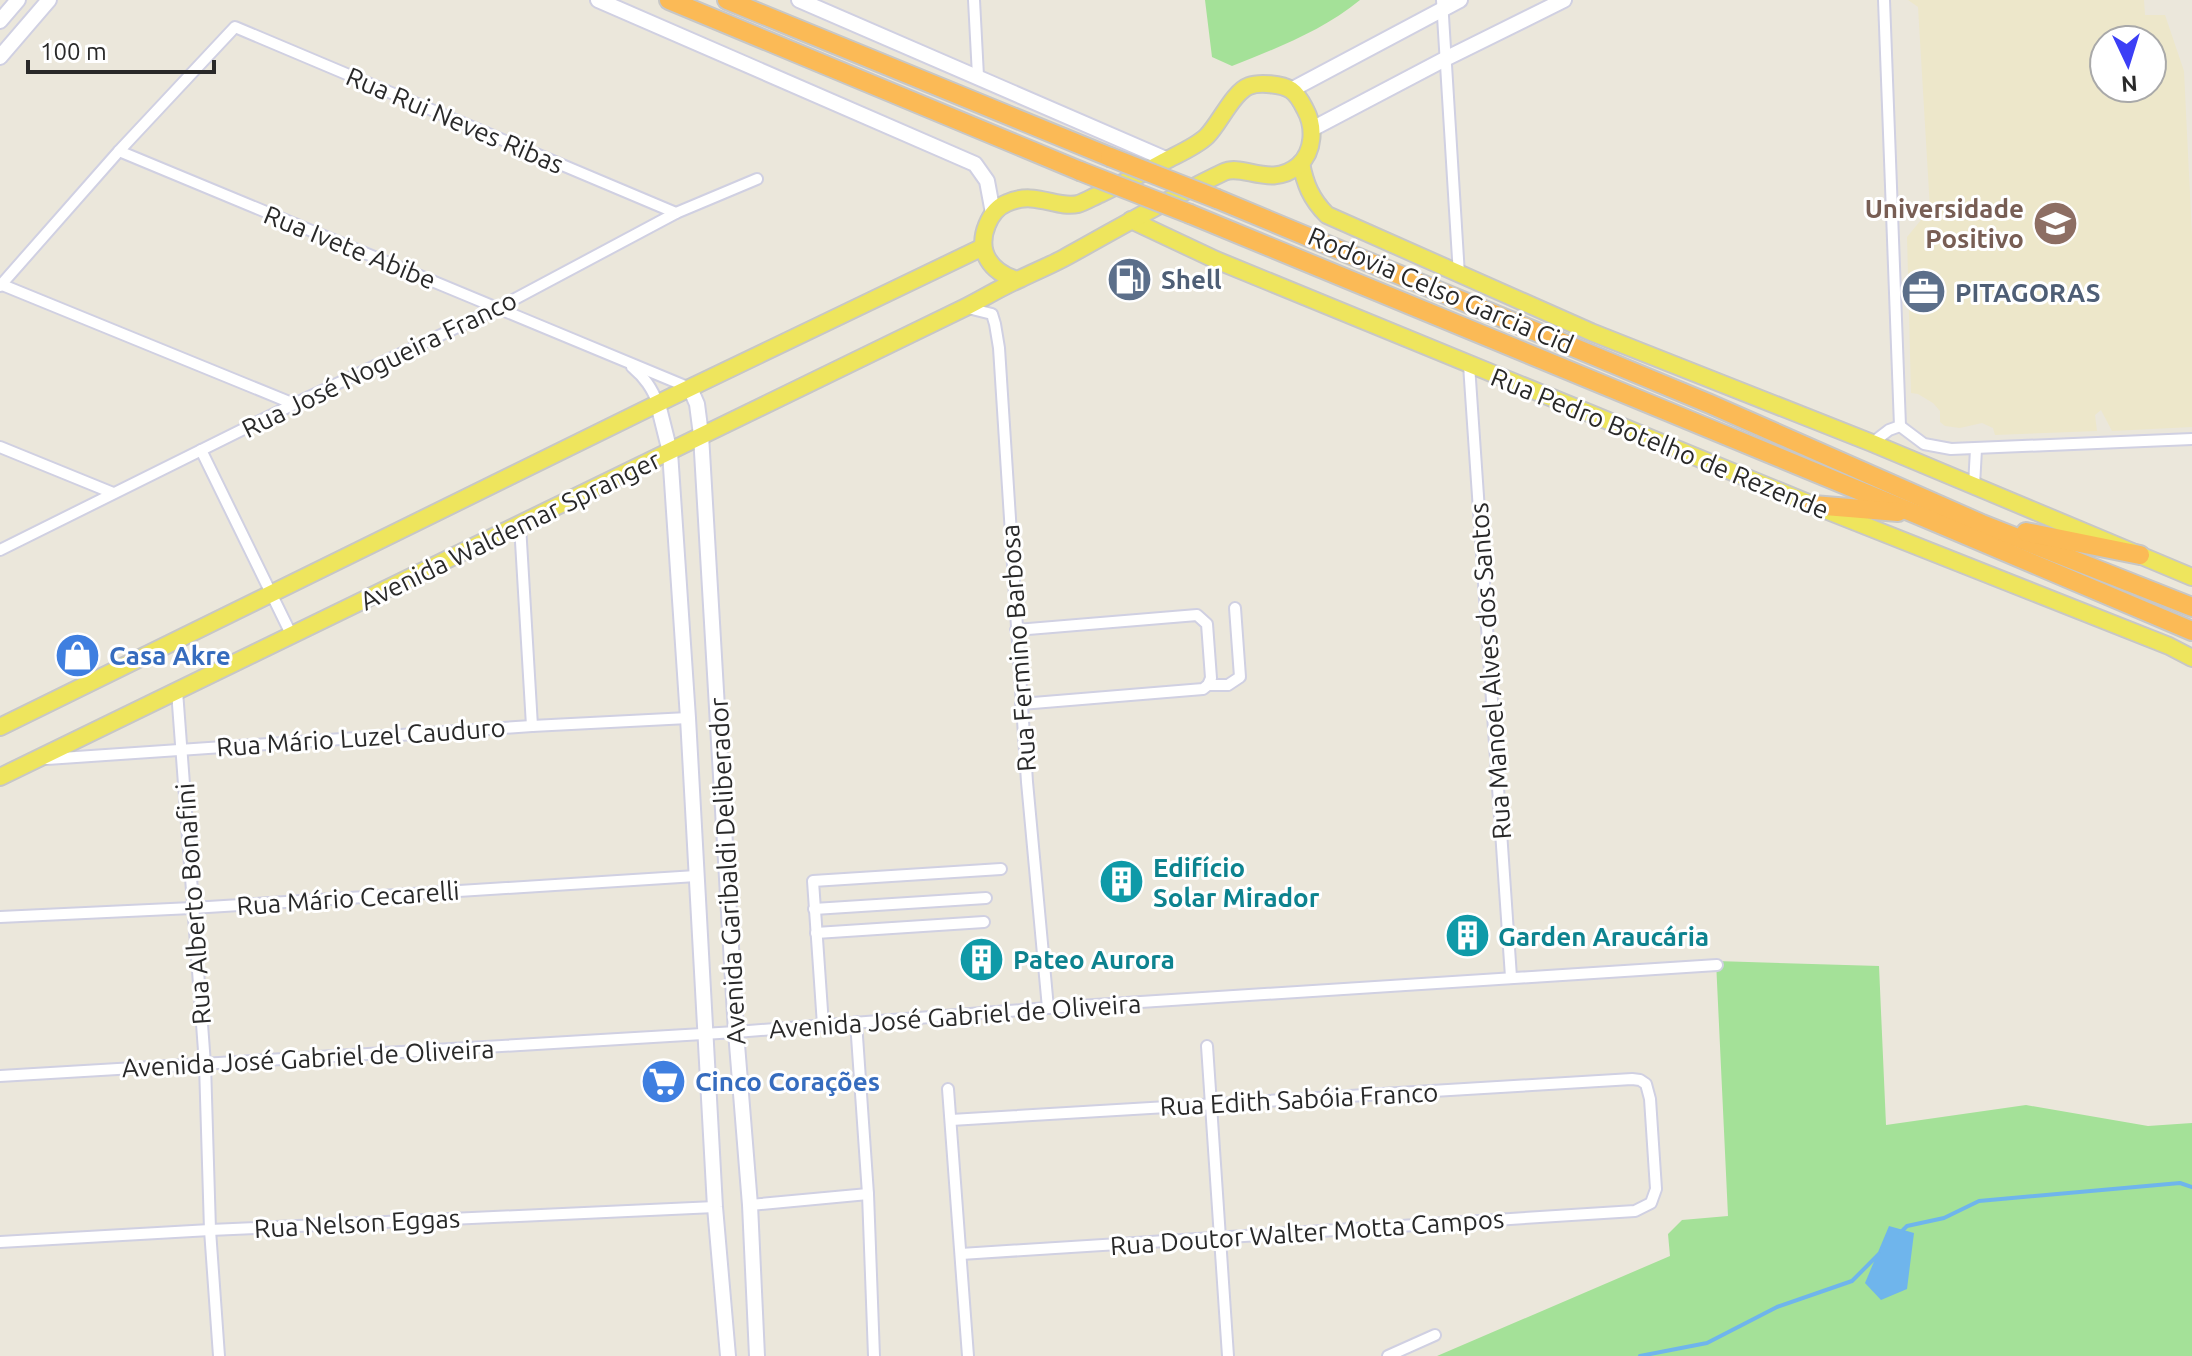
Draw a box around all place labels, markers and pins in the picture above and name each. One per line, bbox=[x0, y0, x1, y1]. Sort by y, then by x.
place label: Universidade Positivo bbox=[1865, 194, 2024, 253]
school or university icon: Universidade Positivo bbox=[2031, 199, 2079, 247]
fuel station icon: Shell bbox=[1106, 255, 1154, 303]
place label: Shell bbox=[1161, 265, 1222, 294]
office icon: PITAGORAS bbox=[1900, 268, 1948, 316]
place label: PITAGORAS bbox=[1955, 278, 2100, 307]
shop icon: Casa Akre bbox=[54, 631, 102, 679]
place label: Casa Akre bbox=[109, 641, 231, 670]
place label: Edifício Solar Mirador bbox=[1153, 853, 1320, 912]
building icon: Edifício Solar Mirador bbox=[1098, 858, 1146, 906]
building icon: Garden Araucária bbox=[1443, 912, 1491, 960]
place label: Garden Araucária bbox=[1498, 922, 1709, 951]
building icon: Pateo Aurora bbox=[958, 935, 1006, 983]
place label: Pateo Aurora bbox=[1013, 945, 1175, 974]
supermarket icon: Cinco Corações bbox=[640, 1057, 688, 1105]
place label: Cinco Corações bbox=[695, 1067, 880, 1097]

